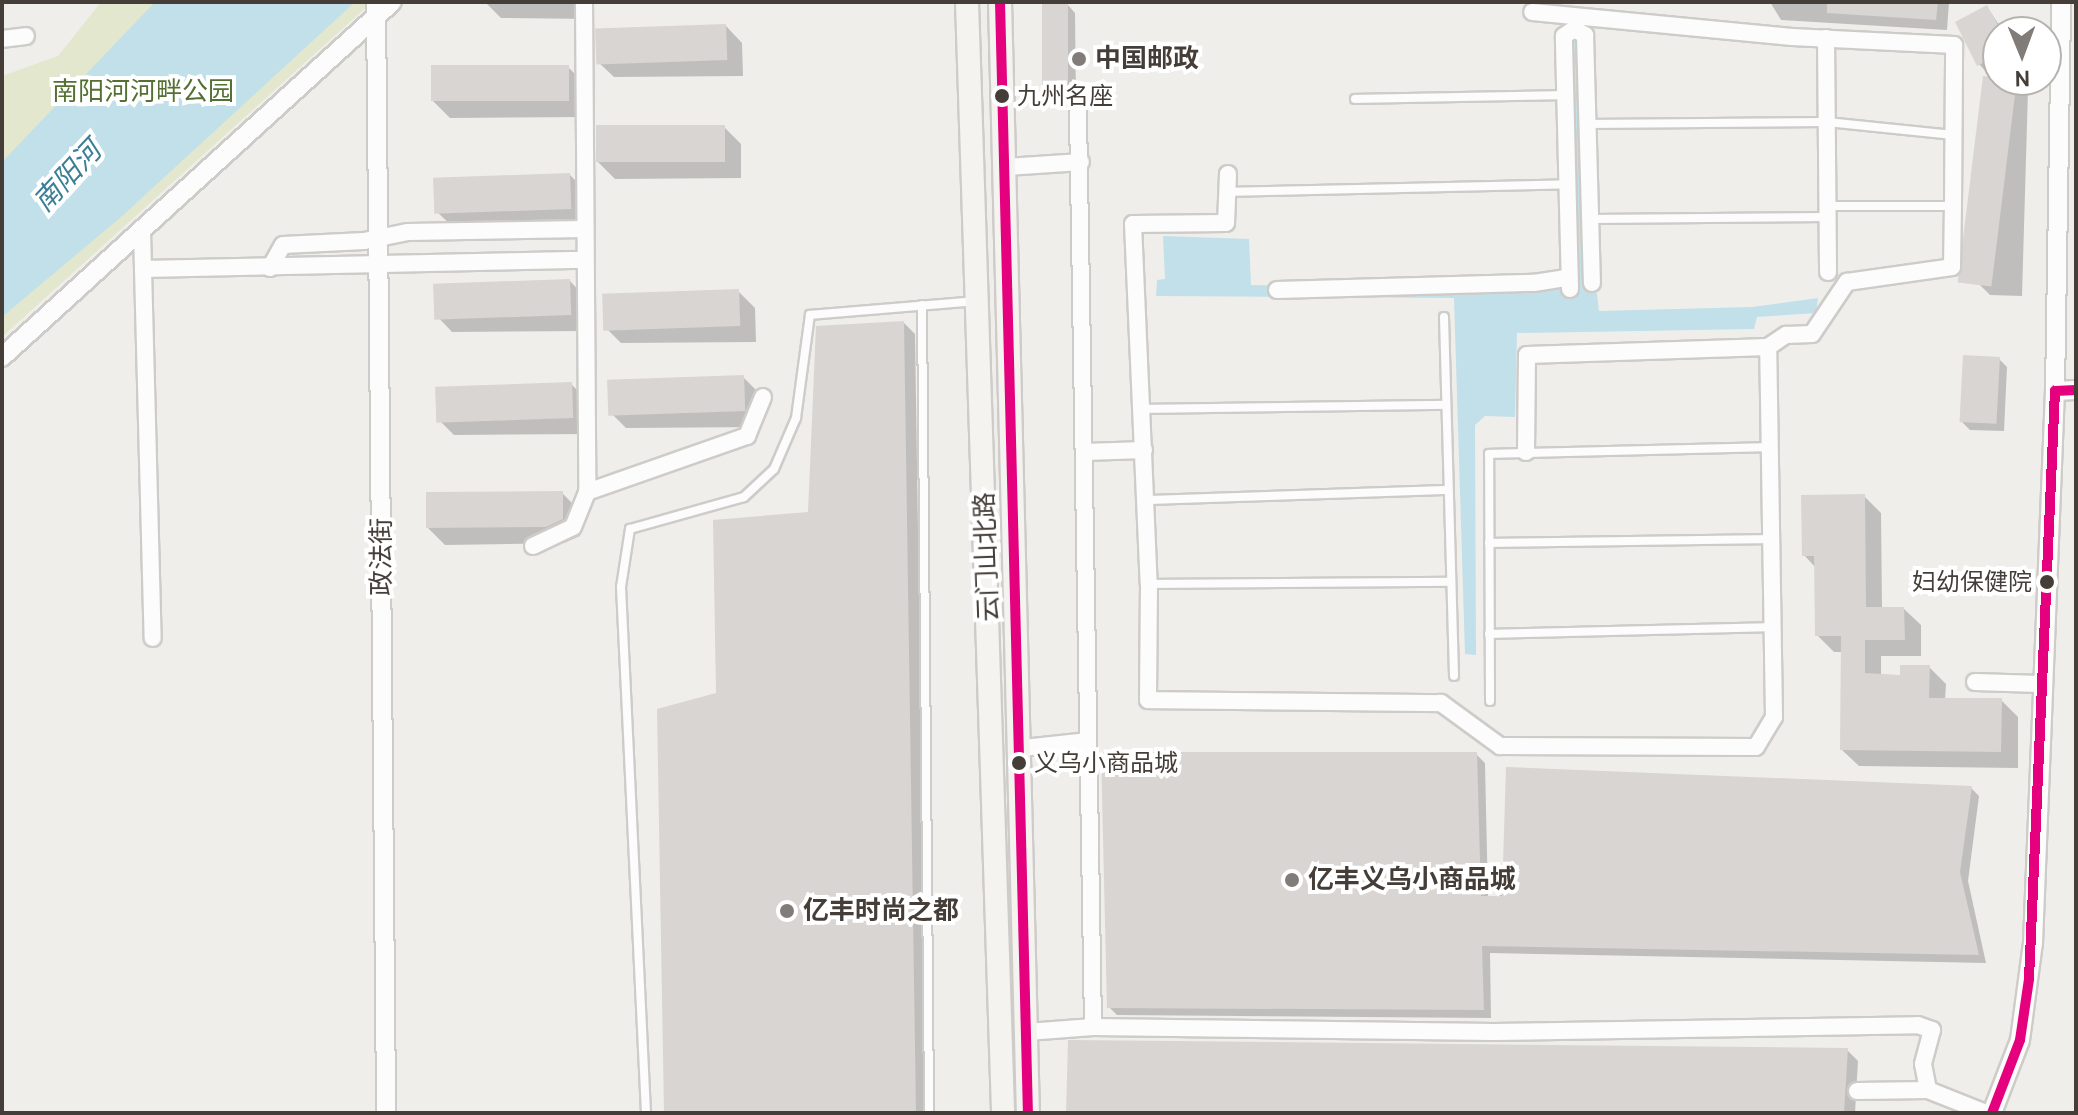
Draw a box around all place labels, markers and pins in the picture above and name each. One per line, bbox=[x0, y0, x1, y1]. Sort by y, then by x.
place label: 中国邮政 bbox=[1095, 43, 1199, 75]
marker: 中国邮政 bbox=[1070, 50, 1088, 68]
place label: 九州名座 bbox=[1017, 82, 1113, 110]
marker: 九州名座 bbox=[994, 88, 1010, 104]
place label: 妇幼保健院 bbox=[1912, 568, 2032, 596]
marker: 妇幼保健院 bbox=[2039, 574, 2055, 590]
place label: 义乌小商品城 bbox=[1034, 749, 1178, 777]
marker: 义乌小商品城 bbox=[1011, 755, 1027, 771]
place label: 亿丰义乌小商品城 bbox=[1308, 864, 1516, 896]
marker: 亿丰义乌小商品城 bbox=[1283, 871, 1301, 889]
place label: 亿丰时尚之都 bbox=[803, 895, 959, 927]
marker: 亿丰时尚之都 bbox=[778, 902, 796, 920]

